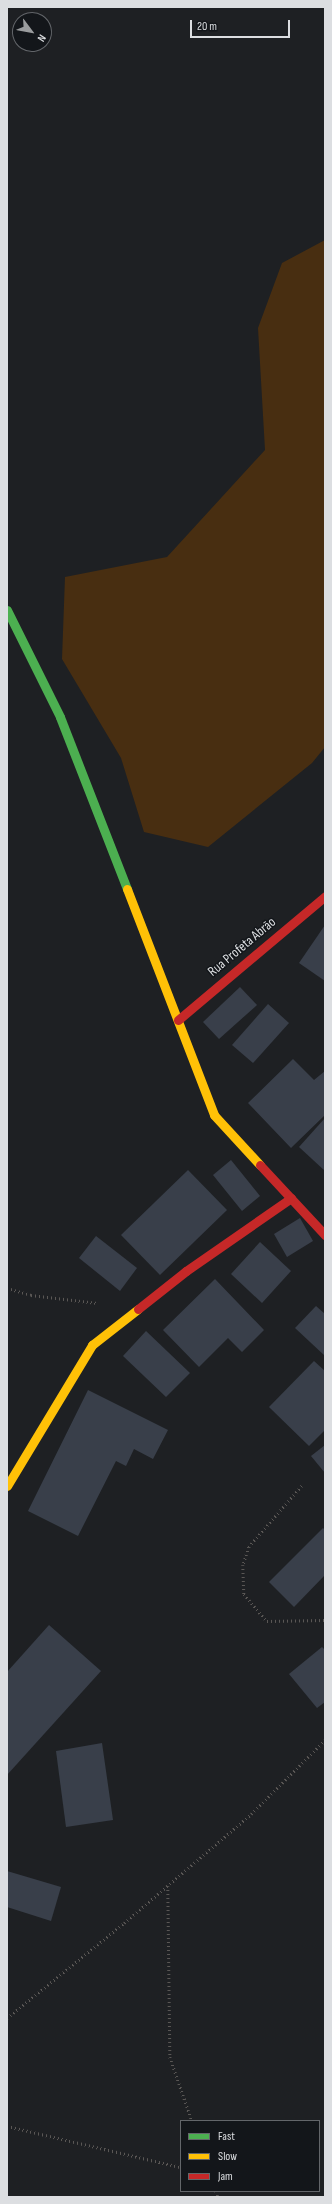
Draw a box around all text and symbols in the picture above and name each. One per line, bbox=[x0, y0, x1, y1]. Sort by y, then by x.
north arrow bbox=[12, 12, 52, 52]
scale bar bbox=[192, 12, 292, 38]
text: 20 m bbox=[197, 19, 217, 34]
text: N bbox=[35, 32, 49, 44]
street label: Rua Profeta Abrão bbox=[205, 914, 279, 980]
legend bbox=[180, 2120, 320, 2192]
text: Fast bbox=[218, 2129, 235, 2144]
text: Slow bbox=[218, 2149, 237, 2164]
text: Jam bbox=[218, 2169, 233, 2184]

